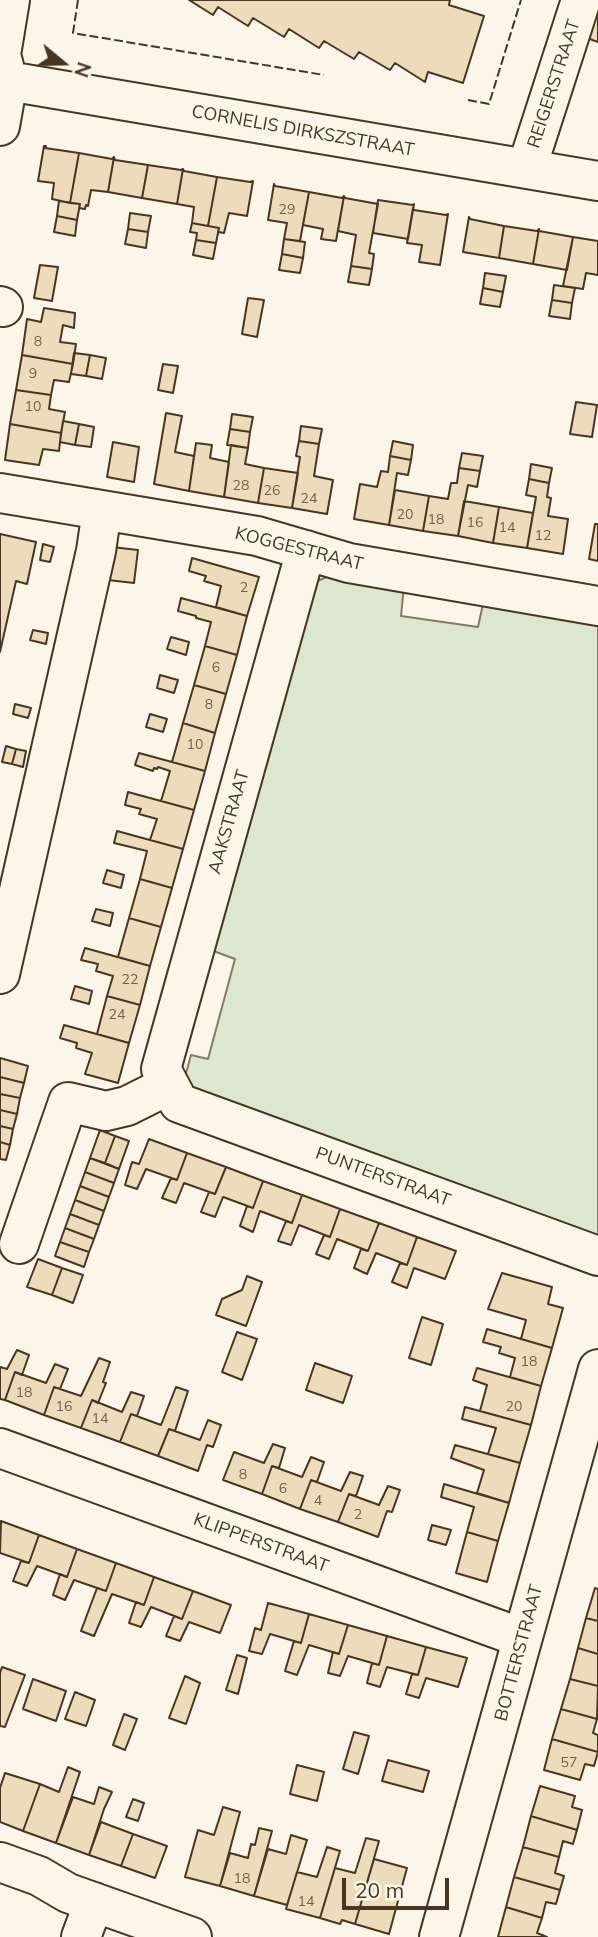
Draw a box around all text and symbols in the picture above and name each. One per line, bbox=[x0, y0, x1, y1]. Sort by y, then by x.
street label: REIGERSTRAAT bbox=[523, 17, 585, 151]
north arrow bbox=[28, 28, 98, 98]
text: N bbox=[69, 59, 97, 81]
street label: CORNELIS DIRKSZSTRAAT bbox=[190, 101, 416, 161]
house number: 29 bbox=[279, 202, 295, 218]
house number: 8 bbox=[34, 334, 42, 350]
house number: 9 bbox=[29, 366, 37, 382]
house number: 10 bbox=[25, 399, 41, 415]
house number: 28 bbox=[233, 478, 249, 494]
house number: 26 bbox=[264, 483, 280, 499]
house number: 24 bbox=[301, 491, 317, 507]
house number: 20 bbox=[397, 507, 413, 523]
house number: 18 bbox=[428, 512, 444, 528]
house number: 16 bbox=[467, 515, 483, 531]
house number: 14 bbox=[499, 520, 515, 536]
street label: KOGGESTRAAT bbox=[233, 523, 365, 575]
house number: 12 bbox=[535, 528, 551, 544]
house number: 2 bbox=[240, 580, 248, 596]
house number: 6 bbox=[212, 660, 220, 676]
house number: 8 bbox=[205, 697, 213, 713]
house number: 10 bbox=[187, 737, 203, 753]
street label: AAKSTRAAT bbox=[204, 767, 254, 877]
house number: 22 bbox=[122, 972, 138, 988]
house number: 24 bbox=[109, 1007, 125, 1023]
street label: PUNTERSTRAAT bbox=[312, 1143, 454, 1211]
house number: 18 bbox=[521, 1354, 537, 1370]
house number: 18 bbox=[16, 1385, 32, 1401]
house number: 16 bbox=[56, 1399, 72, 1415]
house number: 20 bbox=[506, 1399, 522, 1415]
house number: 14 bbox=[92, 1411, 108, 1427]
house number: 8 bbox=[239, 1467, 247, 1483]
house number: 6 bbox=[279, 1481, 287, 1497]
house number: 4 bbox=[314, 1493, 322, 1509]
house number: 2 bbox=[354, 1507, 362, 1523]
street label: KLIPPERSTRAAT bbox=[190, 1509, 332, 1577]
street label: BOTTERSTRAAT bbox=[490, 1582, 548, 1724]
house number: 57 bbox=[561, 1755, 577, 1771]
scale bar bbox=[346, 1864, 453, 1908]
house number: 18 bbox=[234, 1871, 250, 1887]
text: 20 m bbox=[355, 1877, 404, 1903]
house number: 14 bbox=[298, 1894, 314, 1910]

